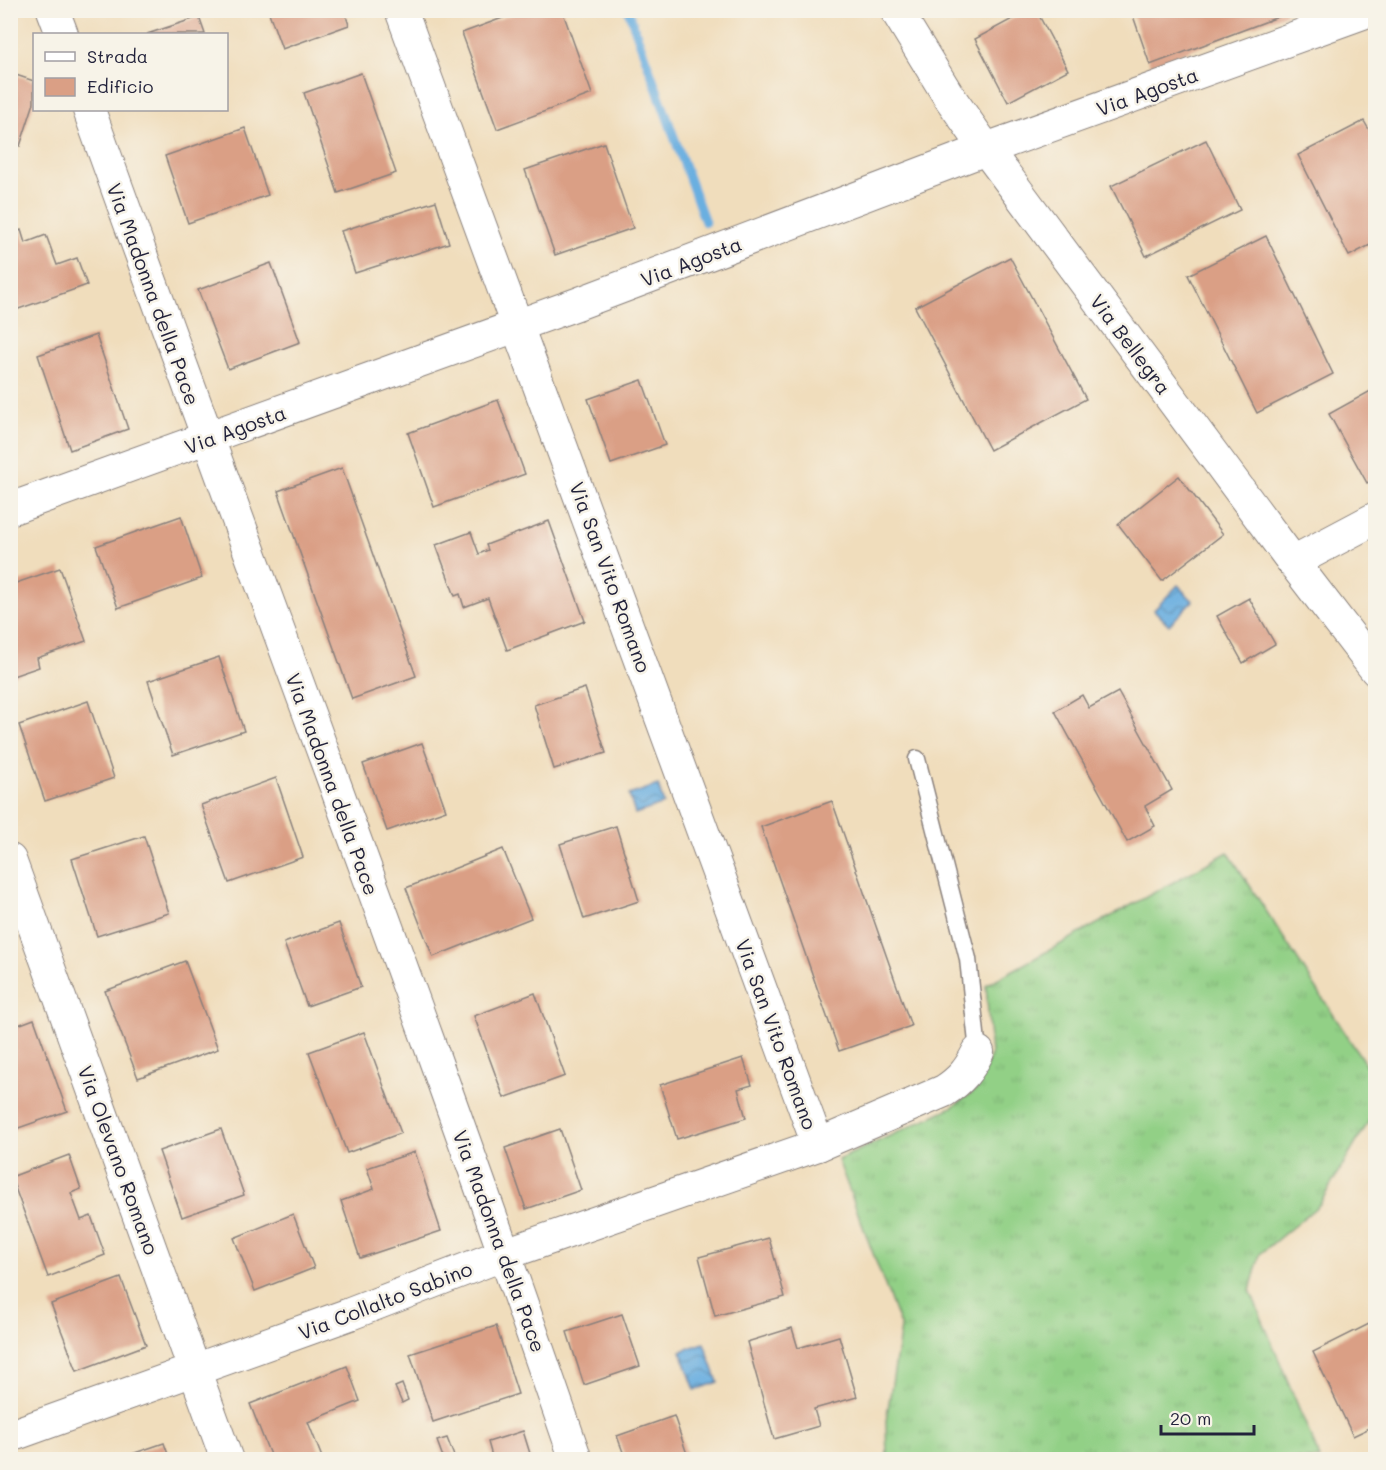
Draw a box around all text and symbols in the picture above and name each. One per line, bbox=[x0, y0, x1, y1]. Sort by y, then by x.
legend bbox=[33, 33, 228, 111]
text: Strada bbox=[87, 44, 148, 68]
street label: Via Agosta bbox=[1093, 61, 1201, 121]
text: Edificio bbox=[87, 74, 154, 98]
street label: Via Madonna della Pace bbox=[102, 179, 206, 409]
street label: Via Agosta bbox=[637, 230, 745, 292]
street label: Via Bellegra bbox=[1085, 289, 1177, 399]
street label: Via Agosta bbox=[181, 399, 289, 459]
street label: Via San Vito Romano bbox=[564, 478, 658, 676]
street label: Via Madonna della Pace bbox=[281, 669, 385, 899]
street label: Via San Vito Romano bbox=[730, 935, 824, 1133]
street label: Via Olevano Romano bbox=[73, 1062, 165, 1258]
street label: Via Madonna della Pace bbox=[448, 1126, 552, 1356]
street label: Via Collalto Sabino bbox=[294, 1255, 476, 1345]
scale bar bbox=[1161, 1398, 1254, 1436]
text: 20 m bbox=[1170, 1406, 1211, 1430]

